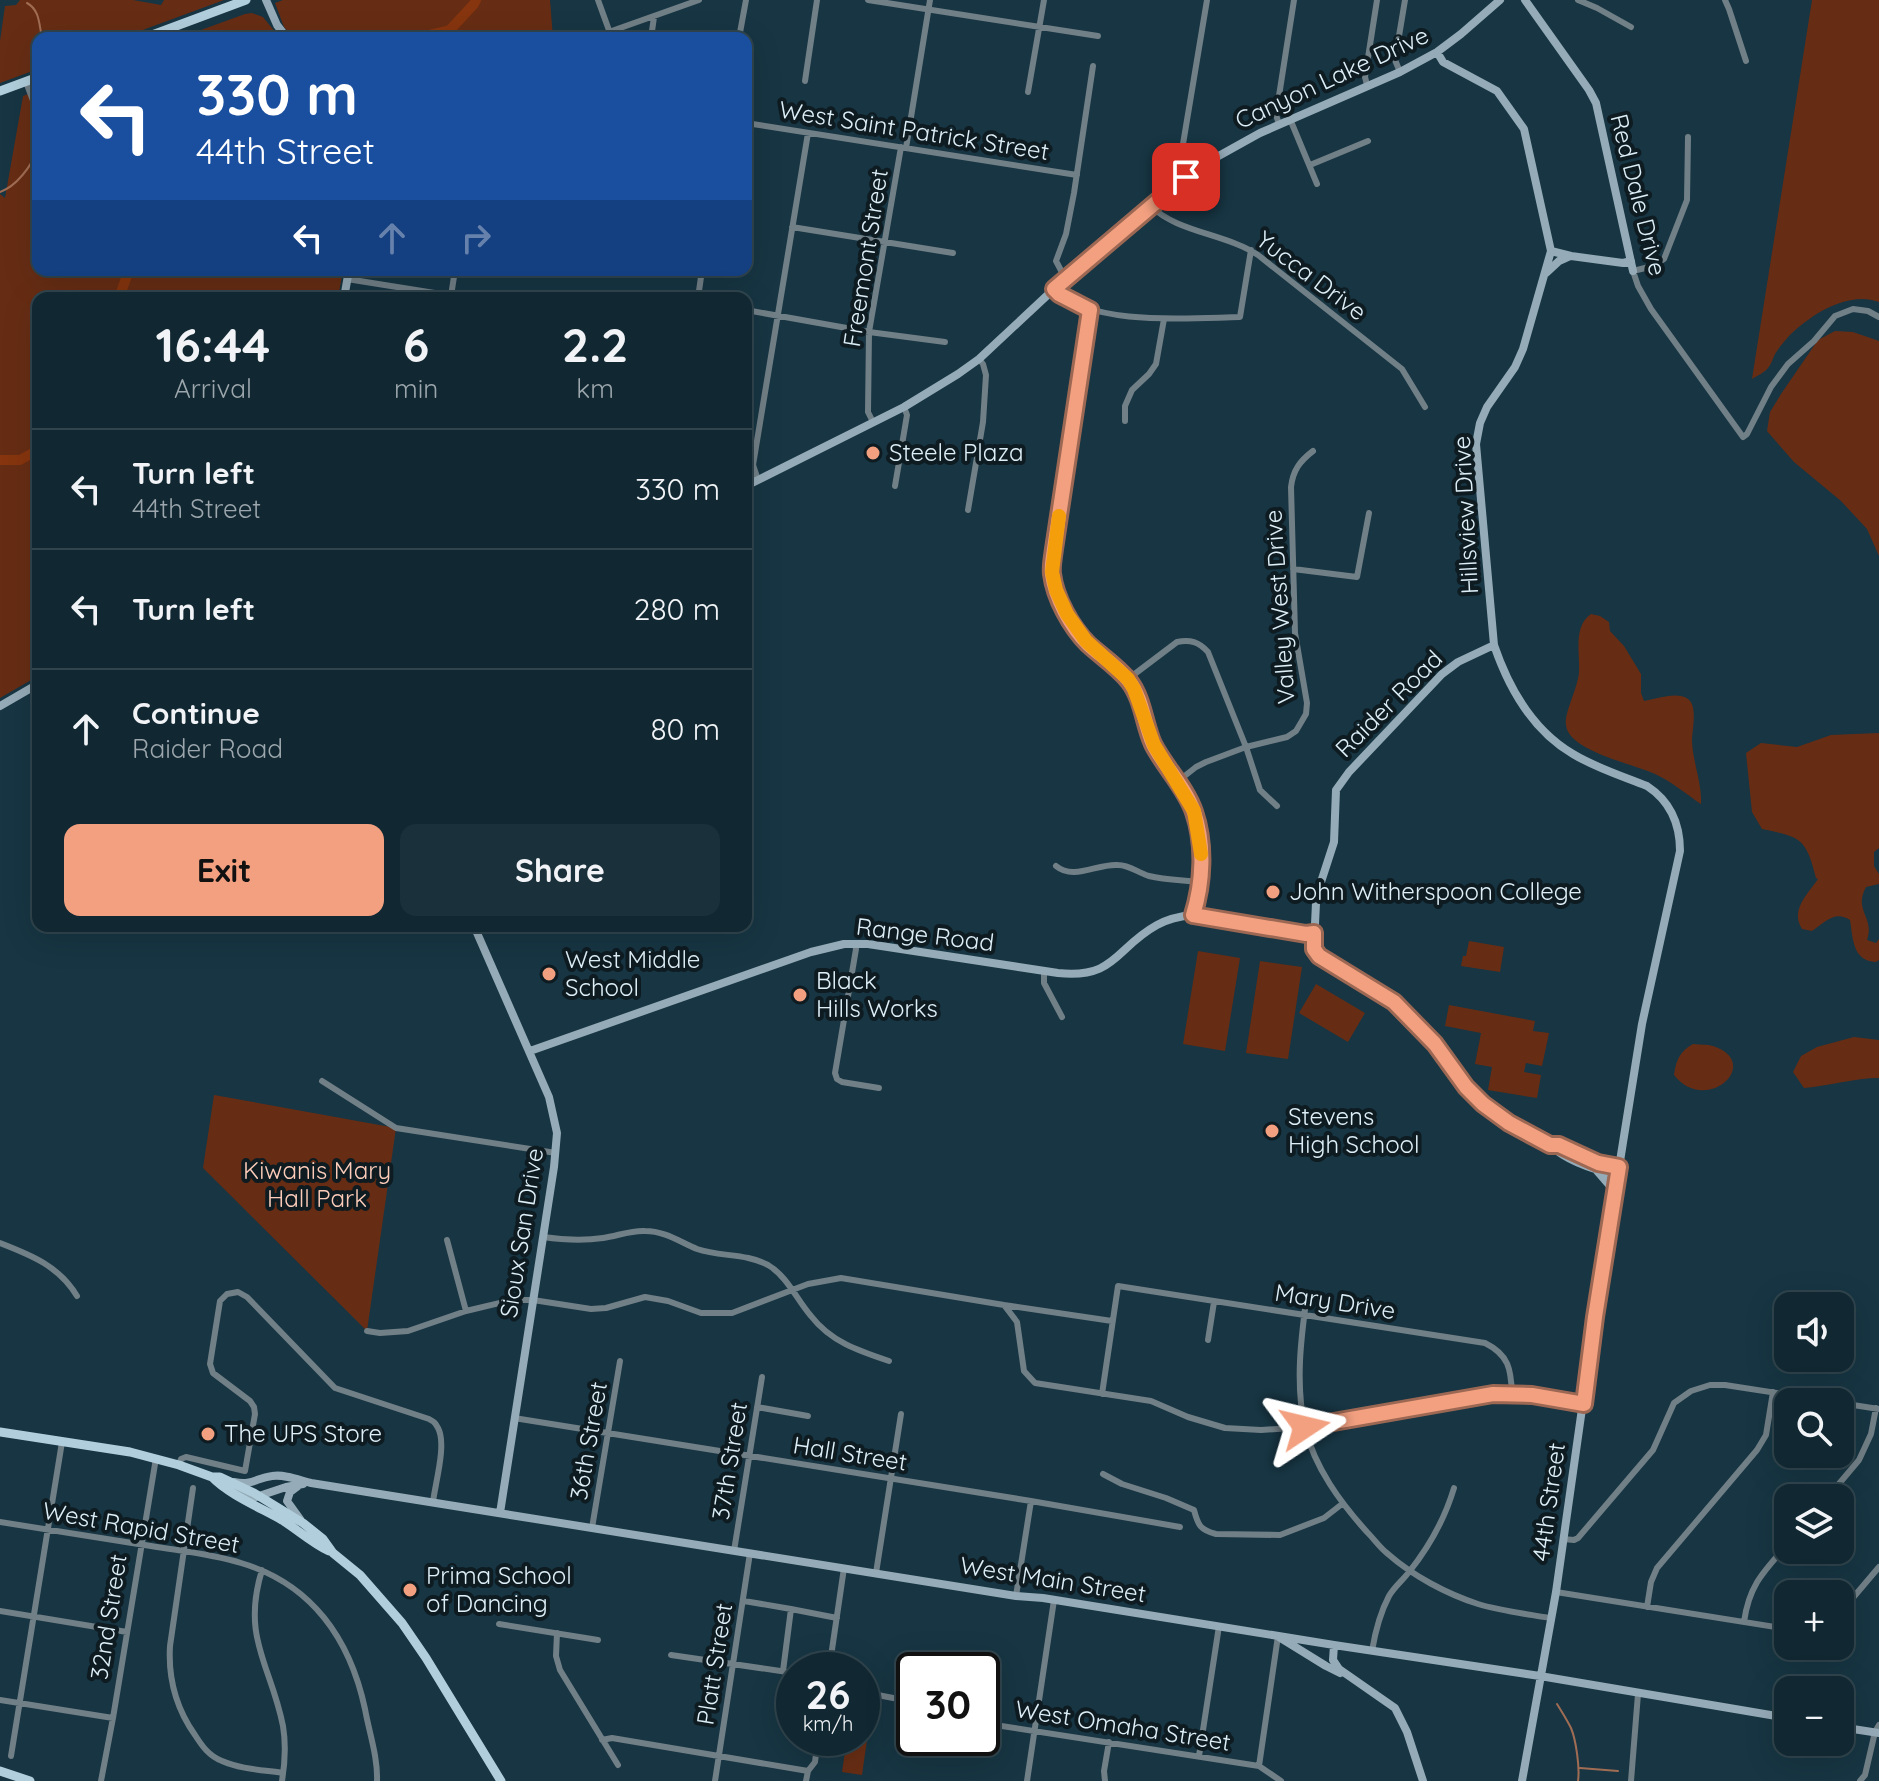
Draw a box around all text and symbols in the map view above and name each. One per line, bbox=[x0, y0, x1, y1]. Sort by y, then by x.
street label: Canyon Lake Drive bbox=[1230, 19, 1433, 135]
text: 330 m bbox=[196, 59, 358, 129]
icon: left bbox=[64, 64, 168, 168]
street label: West Saint Patrick Street bbox=[777, 94, 1051, 166]
street label: Red Dale Drive bbox=[1604, 111, 1674, 279]
text: 44th Street bbox=[196, 128, 375, 173]
pin bbox=[1152, 143, 1220, 211]
icon: arrive bbox=[1164, 155, 1208, 199]
street label: Freemont Street bbox=[836, 167, 894, 349]
icon: left bbox=[286, 216, 330, 260]
icon: ahead bbox=[370, 216, 414, 260]
icon: right bbox=[454, 216, 498, 260]
street label: Yucca Drive bbox=[1251, 224, 1373, 326]
text: 16:44 bbox=[156, 314, 270, 374]
text: 6 bbox=[403, 314, 429, 374]
text: 2.2 bbox=[562, 314, 628, 374]
text: Arrival bbox=[174, 372, 252, 405]
text: min bbox=[394, 372, 438, 405]
text: km bbox=[576, 372, 614, 405]
street label: Hillsview Drive bbox=[1446, 435, 1484, 595]
place label: Steele Plaza bbox=[889, 437, 1023, 467]
marker: Steele Plaza bbox=[864, 444, 882, 462]
text: Turn left bbox=[132, 454, 255, 492]
icon: left bbox=[64, 467, 108, 511]
text: 330 m bbox=[635, 470, 720, 508]
text: 44th Street bbox=[132, 492, 261, 525]
street label: Valley West Drive bbox=[1257, 509, 1301, 705]
icon: left bbox=[64, 587, 108, 631]
text: Turn left bbox=[132, 590, 255, 628]
text: 280 m bbox=[634, 590, 720, 628]
street label: Raider Road bbox=[1328, 643, 1448, 763]
text: Continue bbox=[132, 694, 260, 732]
icon: ahead bbox=[64, 707, 108, 751]
text: 80 m bbox=[650, 710, 720, 748]
text: Raider Road bbox=[132, 732, 283, 765]
button: Exit bbox=[64, 824, 384, 916]
button: Share bbox=[400, 824, 720, 916]
place label: John Witherspoon College bbox=[1289, 876, 1582, 906]
marker: John Witherspoon College bbox=[1264, 883, 1282, 901]
street label: Range Road bbox=[854, 911, 996, 957]
place label: West Middle School bbox=[565, 944, 700, 1002]
marker: West Middle School bbox=[540, 965, 558, 983]
place label: Black Hills Works bbox=[816, 965, 938, 1023]
marker: Black Hills Works bbox=[791, 986, 809, 1004]
place label: Stevens High School bbox=[1288, 1101, 1420, 1159]
marker: Stevens High School bbox=[1263, 1122, 1281, 1140]
street label: Sioux San Drive bbox=[493, 1146, 549, 1320]
park label: Kiwanis Mary Hall Park bbox=[243, 1155, 391, 1213]
street label: Mary Drive bbox=[1273, 1277, 1398, 1325]
map controls bbox=[1774, 1292, 1854, 1756]
button: sound bbox=[1774, 1292, 1854, 1372]
street label: 36th Street bbox=[563, 1379, 613, 1502]
position arrow bbox=[1263, 1385, 1347, 1469]
button: search bbox=[1774, 1388, 1854, 1468]
street label: 37th Street bbox=[705, 1400, 753, 1522]
place label: The UPS Store bbox=[224, 1418, 382, 1448]
marker: The UPS Store bbox=[199, 1425, 217, 1443]
street label: Hall Street bbox=[791, 1429, 909, 1477]
street label: 44th Street bbox=[1525, 1441, 1571, 1563]
button: layers bbox=[1774, 1484, 1854, 1564]
street label: West Rapid Street bbox=[40, 1495, 242, 1559]
street label: West Main Street bbox=[958, 1550, 1148, 1609]
street label: 32nd Street bbox=[83, 1552, 133, 1682]
place label: Prima School of Dancing bbox=[426, 1560, 572, 1618]
button: + bbox=[1774, 1580, 1854, 1660]
marker: Prima School of Dancing bbox=[401, 1581, 419, 1599]
street label: Platt Street bbox=[690, 1601, 738, 1727]
speed limit sign: 30 bbox=[896, 1652, 1000, 1756]
text: 26 bbox=[806, 1669, 850, 1719]
button: − bbox=[1774, 1676, 1854, 1756]
street label: West Omaha Street bbox=[1013, 1693, 1233, 1757]
text: km/h bbox=[803, 1711, 853, 1736]

